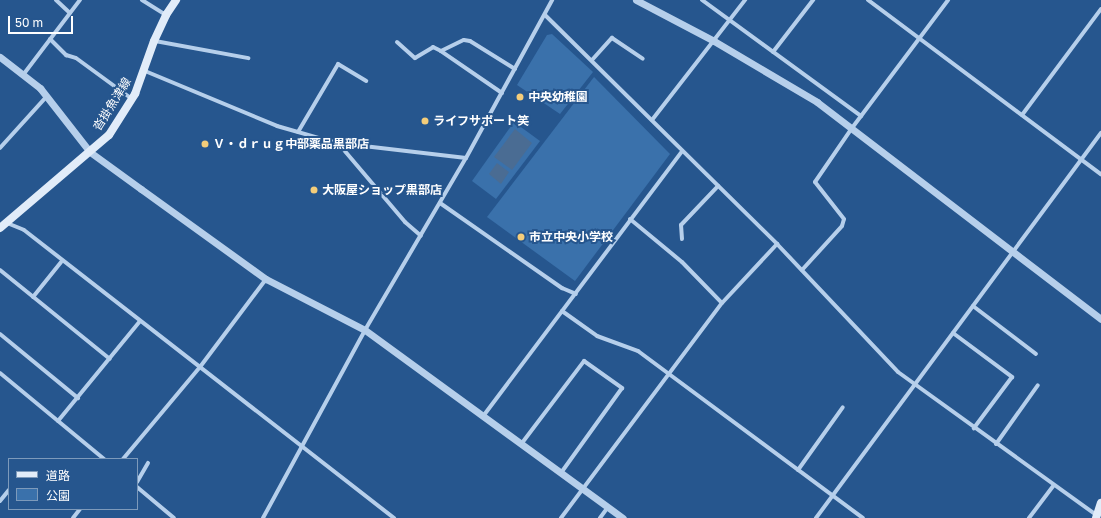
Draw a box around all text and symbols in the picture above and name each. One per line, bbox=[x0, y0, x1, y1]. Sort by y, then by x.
scale bar bbox=[10, 8, 75, 34]
text: 50 m bbox=[15, 15, 43, 30]
street label: 沓掛魚津線 bbox=[90, 75, 134, 133]
place label: 中央幼稚園 bbox=[528, 90, 588, 104]
marker: 中央幼稚園 bbox=[515, 92, 525, 102]
place label: ライフサポート笑 bbox=[433, 114, 529, 128]
marker: ライフサポート笑 bbox=[420, 116, 430, 126]
place label: Ｖ・ｄｒｕｇ中部薬品黒部店 bbox=[213, 137, 369, 151]
marker: Ｖ・ｄｒｕｇ中部薬品黒部店 bbox=[200, 139, 210, 149]
place label: 大阪屋ショップ黒部店 bbox=[322, 183, 442, 197]
marker: 大阪屋ショップ黒部店 bbox=[309, 185, 319, 195]
place label: 市立中央小学校 bbox=[529, 230, 613, 244]
marker: 市立中央小学校 bbox=[516, 232, 526, 242]
legend bbox=[8, 458, 138, 510]
text: 道路 bbox=[46, 468, 70, 483]
text: 公園 bbox=[46, 488, 70, 503]

